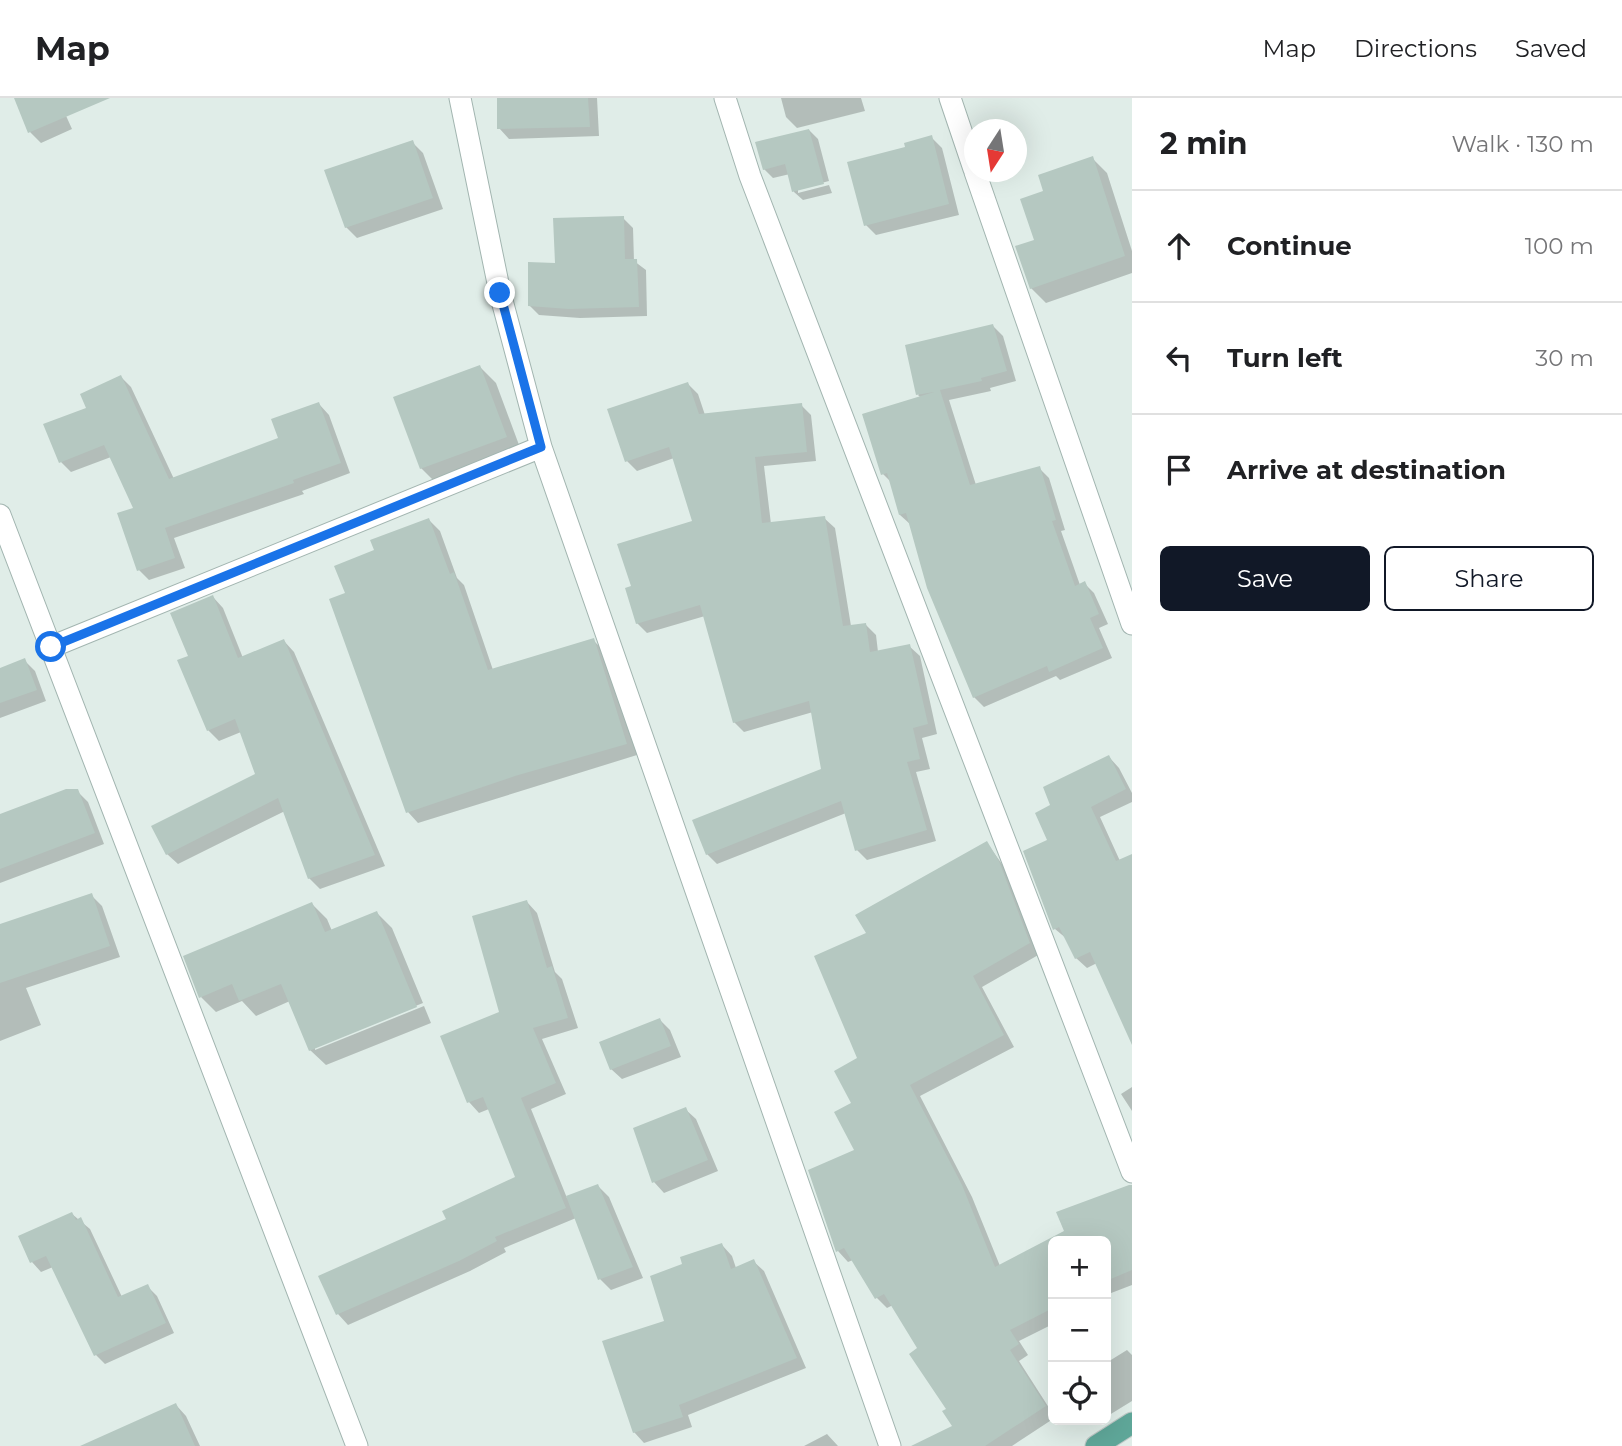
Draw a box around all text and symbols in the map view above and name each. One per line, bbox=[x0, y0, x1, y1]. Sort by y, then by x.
text: Map bbox=[35, 28, 110, 68]
text: Map bbox=[1263, 34, 1316, 63]
text: Directions bbox=[1354, 34, 1477, 63]
text: Saved bbox=[1515, 34, 1587, 63]
north arrow bbox=[964, 119, 1027, 182]
text: 2 min bbox=[1160, 125, 1247, 162]
text: Walk · 130 m bbox=[1451, 130, 1594, 158]
icon: ahead bbox=[1160, 227, 1198, 265]
text: Continue bbox=[1227, 230, 1352, 262]
text: 100 m bbox=[1525, 232, 1594, 260]
route end bbox=[484, 277, 515, 308]
icon: left bbox=[1160, 339, 1198, 377]
text: Turn left bbox=[1227, 342, 1343, 374]
text: 30 m bbox=[1535, 344, 1594, 372]
icon: arrive bbox=[1160, 451, 1198, 489]
text: Arrive at destination bbox=[1227, 454, 1506, 486]
button: Save bbox=[1160, 546, 1370, 611]
button: Share bbox=[1384, 546, 1594, 611]
route start bbox=[35, 631, 66, 662]
map controls bbox=[1048, 1236, 1111, 1425]
button: + bbox=[1048, 1236, 1111, 1299]
button: − bbox=[1048, 1299, 1111, 1362]
button: locate bbox=[1048, 1362, 1111, 1425]

